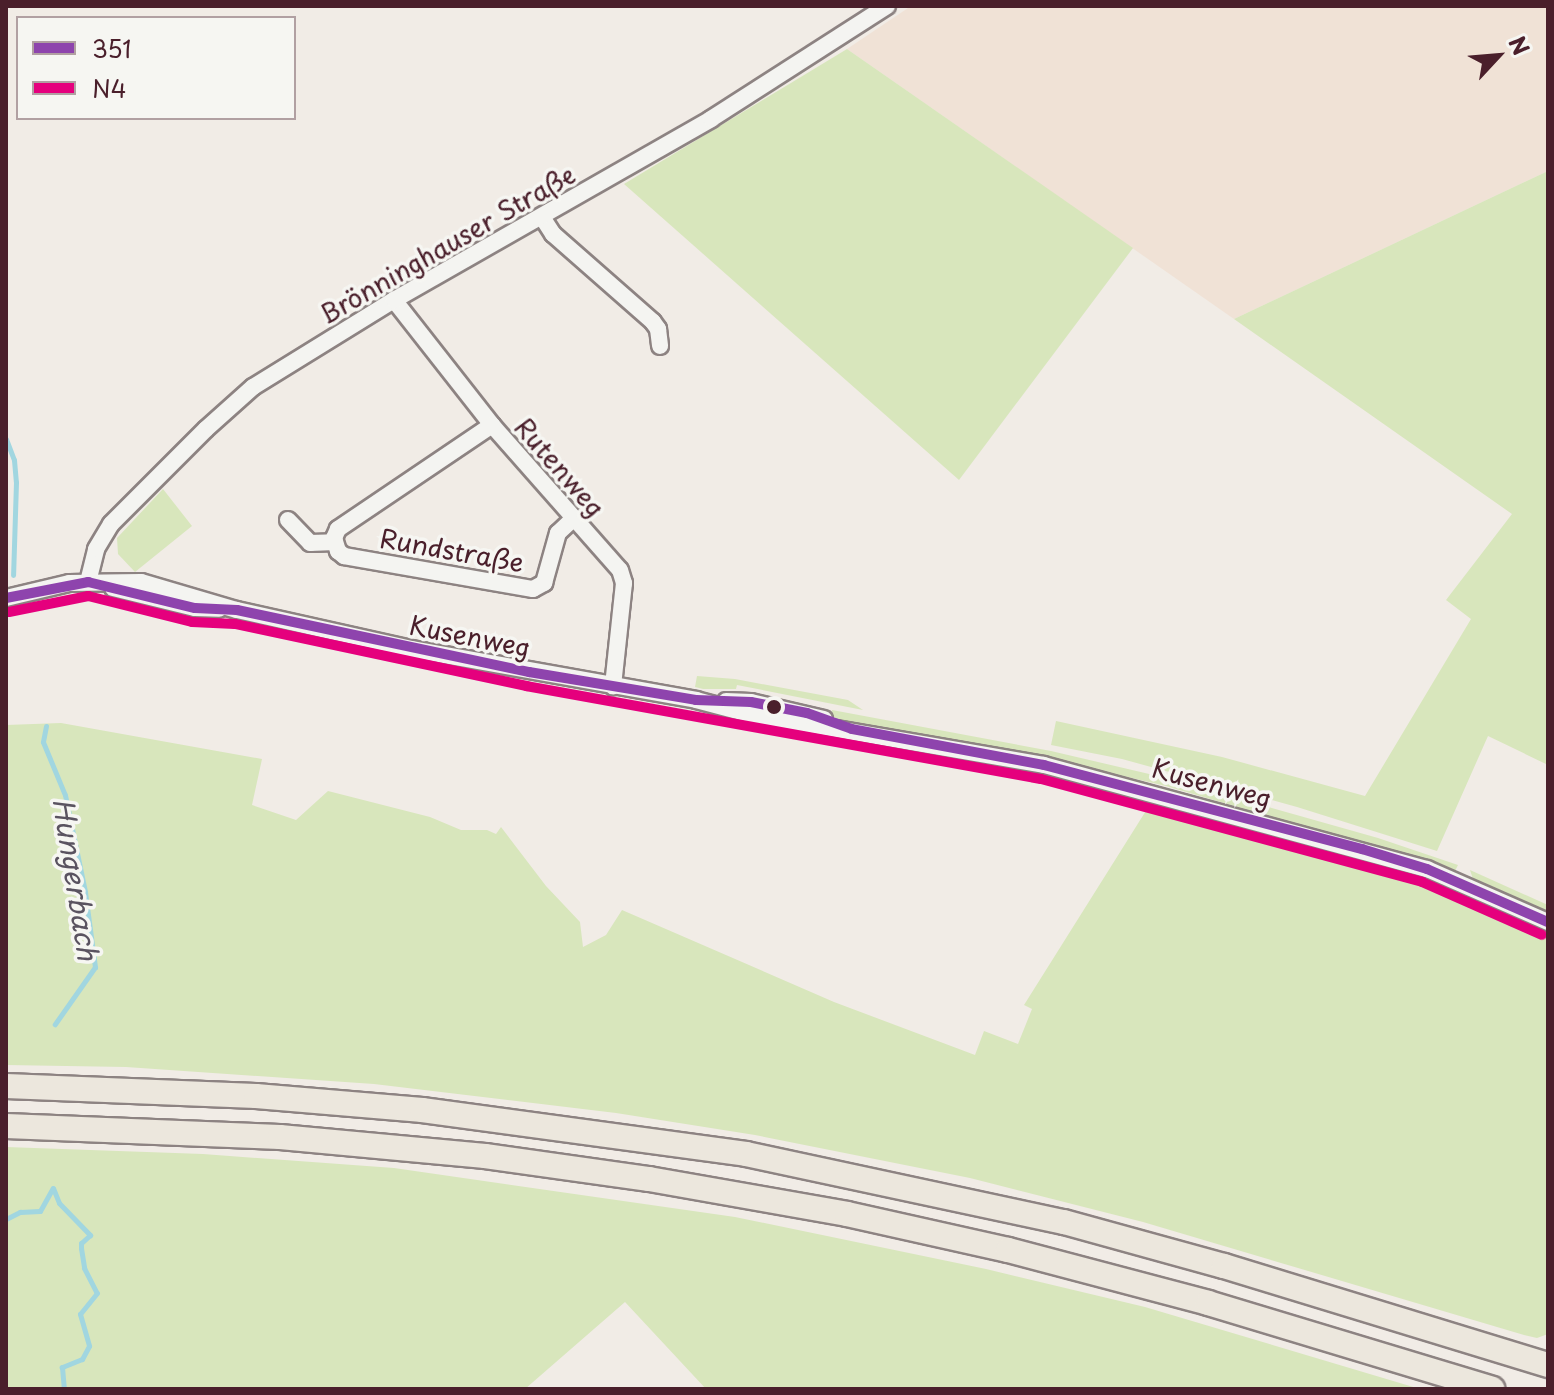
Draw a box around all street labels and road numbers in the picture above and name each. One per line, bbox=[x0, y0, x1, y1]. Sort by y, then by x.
street label: Brönninghauser Straße bbox=[313, 158, 581, 330]
street label: Rutenweg bbox=[508, 411, 612, 523]
street label: Rundstraße bbox=[378, 522, 526, 578]
street label: Kusenweg bbox=[407, 609, 533, 663]
street label: Kusenweg bbox=[1149, 752, 1275, 814]

